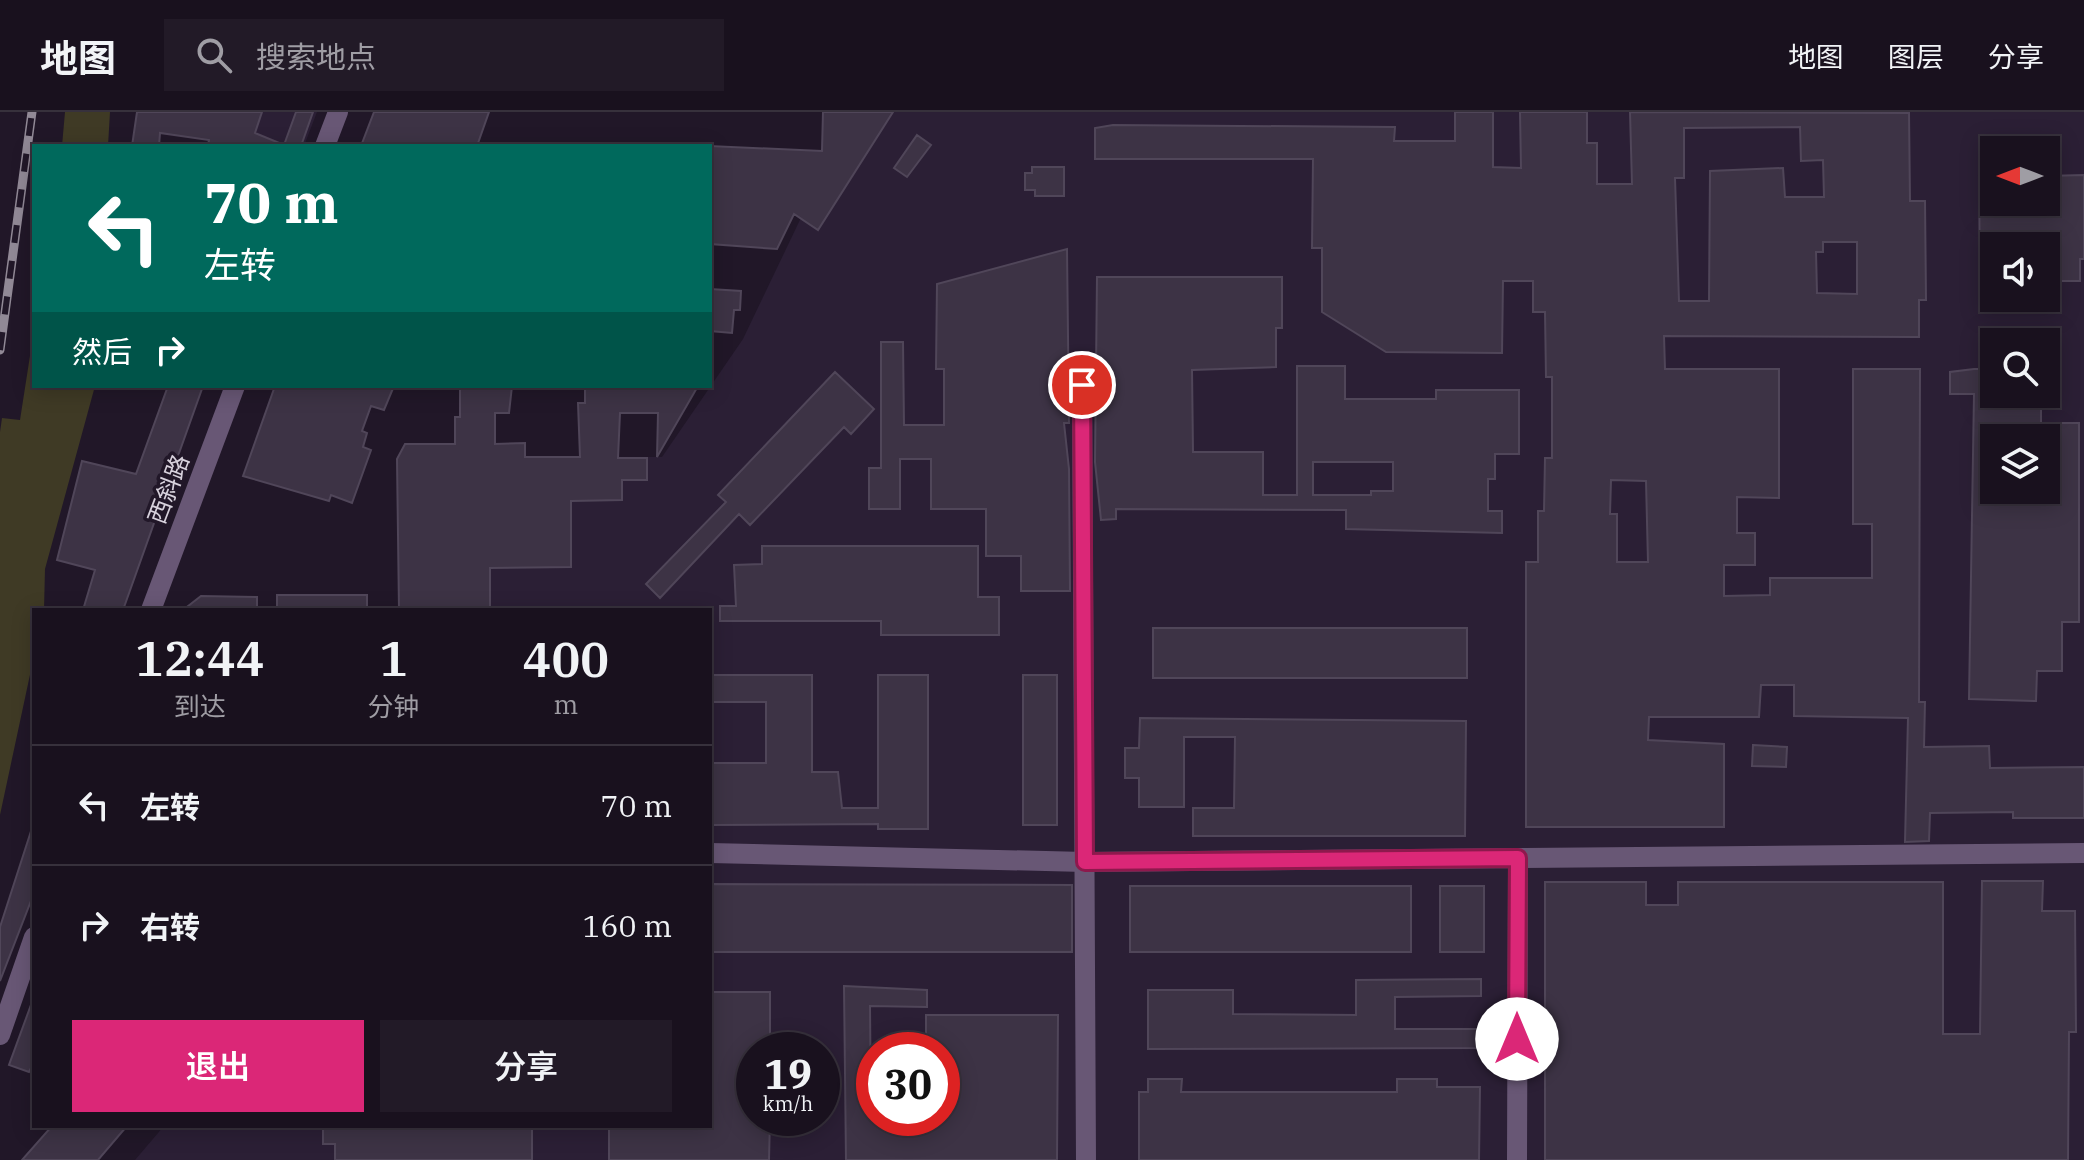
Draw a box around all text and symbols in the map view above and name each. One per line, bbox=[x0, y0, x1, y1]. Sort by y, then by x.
search box bbox=[164, 19, 724, 91]
text: 地图 bbox=[40, 33, 116, 82]
icon: search bbox=[192, 33, 236, 77]
text: 搜索地点 bbox=[256, 37, 376, 76]
text: 地图 bbox=[1788, 38, 1844, 75]
text: 图层 bbox=[1888, 38, 1944, 75]
text: 分享 bbox=[1988, 38, 2044, 75]
north arrow bbox=[1980, 136, 2060, 216]
map controls bbox=[1980, 136, 2060, 504]
text: 70 m bbox=[204, 166, 339, 238]
icon: left bbox=[72, 176, 176, 280]
button: sound bbox=[1980, 232, 2060, 312]
text: 左转 bbox=[204, 241, 276, 288]
icon: right bbox=[148, 328, 192, 372]
button: search bbox=[1980, 328, 2060, 408]
text: 然后 bbox=[72, 332, 132, 371]
pin bbox=[1048, 351, 1116, 419]
icon: arrive bbox=[1060, 363, 1104, 407]
button: layers bbox=[1980, 424, 2060, 504]
street label: 西斜路 bbox=[140, 450, 196, 528]
text: 12:44 bbox=[135, 627, 265, 689]
text: 1 bbox=[379, 627, 408, 689]
text: 400 bbox=[523, 628, 609, 690]
text: m bbox=[553, 687, 578, 721]
text: 到达 bbox=[174, 689, 226, 723]
text: 分钟 bbox=[368, 689, 420, 723]
icon: left bbox=[72, 783, 116, 827]
text: 70 m bbox=[600, 786, 672, 825]
text: 左转 bbox=[140, 787, 200, 826]
icon: right bbox=[72, 903, 116, 947]
text: 160 m bbox=[582, 906, 672, 945]
text: 右转 bbox=[140, 907, 200, 946]
position arrow bbox=[1475, 997, 1559, 1081]
button: 退出 bbox=[72, 1020, 364, 1112]
button: 分享 bbox=[380, 1020, 672, 1112]
speed limit sign: 30 bbox=[856, 1032, 960, 1136]
text: 19 bbox=[764, 1048, 812, 1100]
text: km/h bbox=[763, 1090, 813, 1117]

